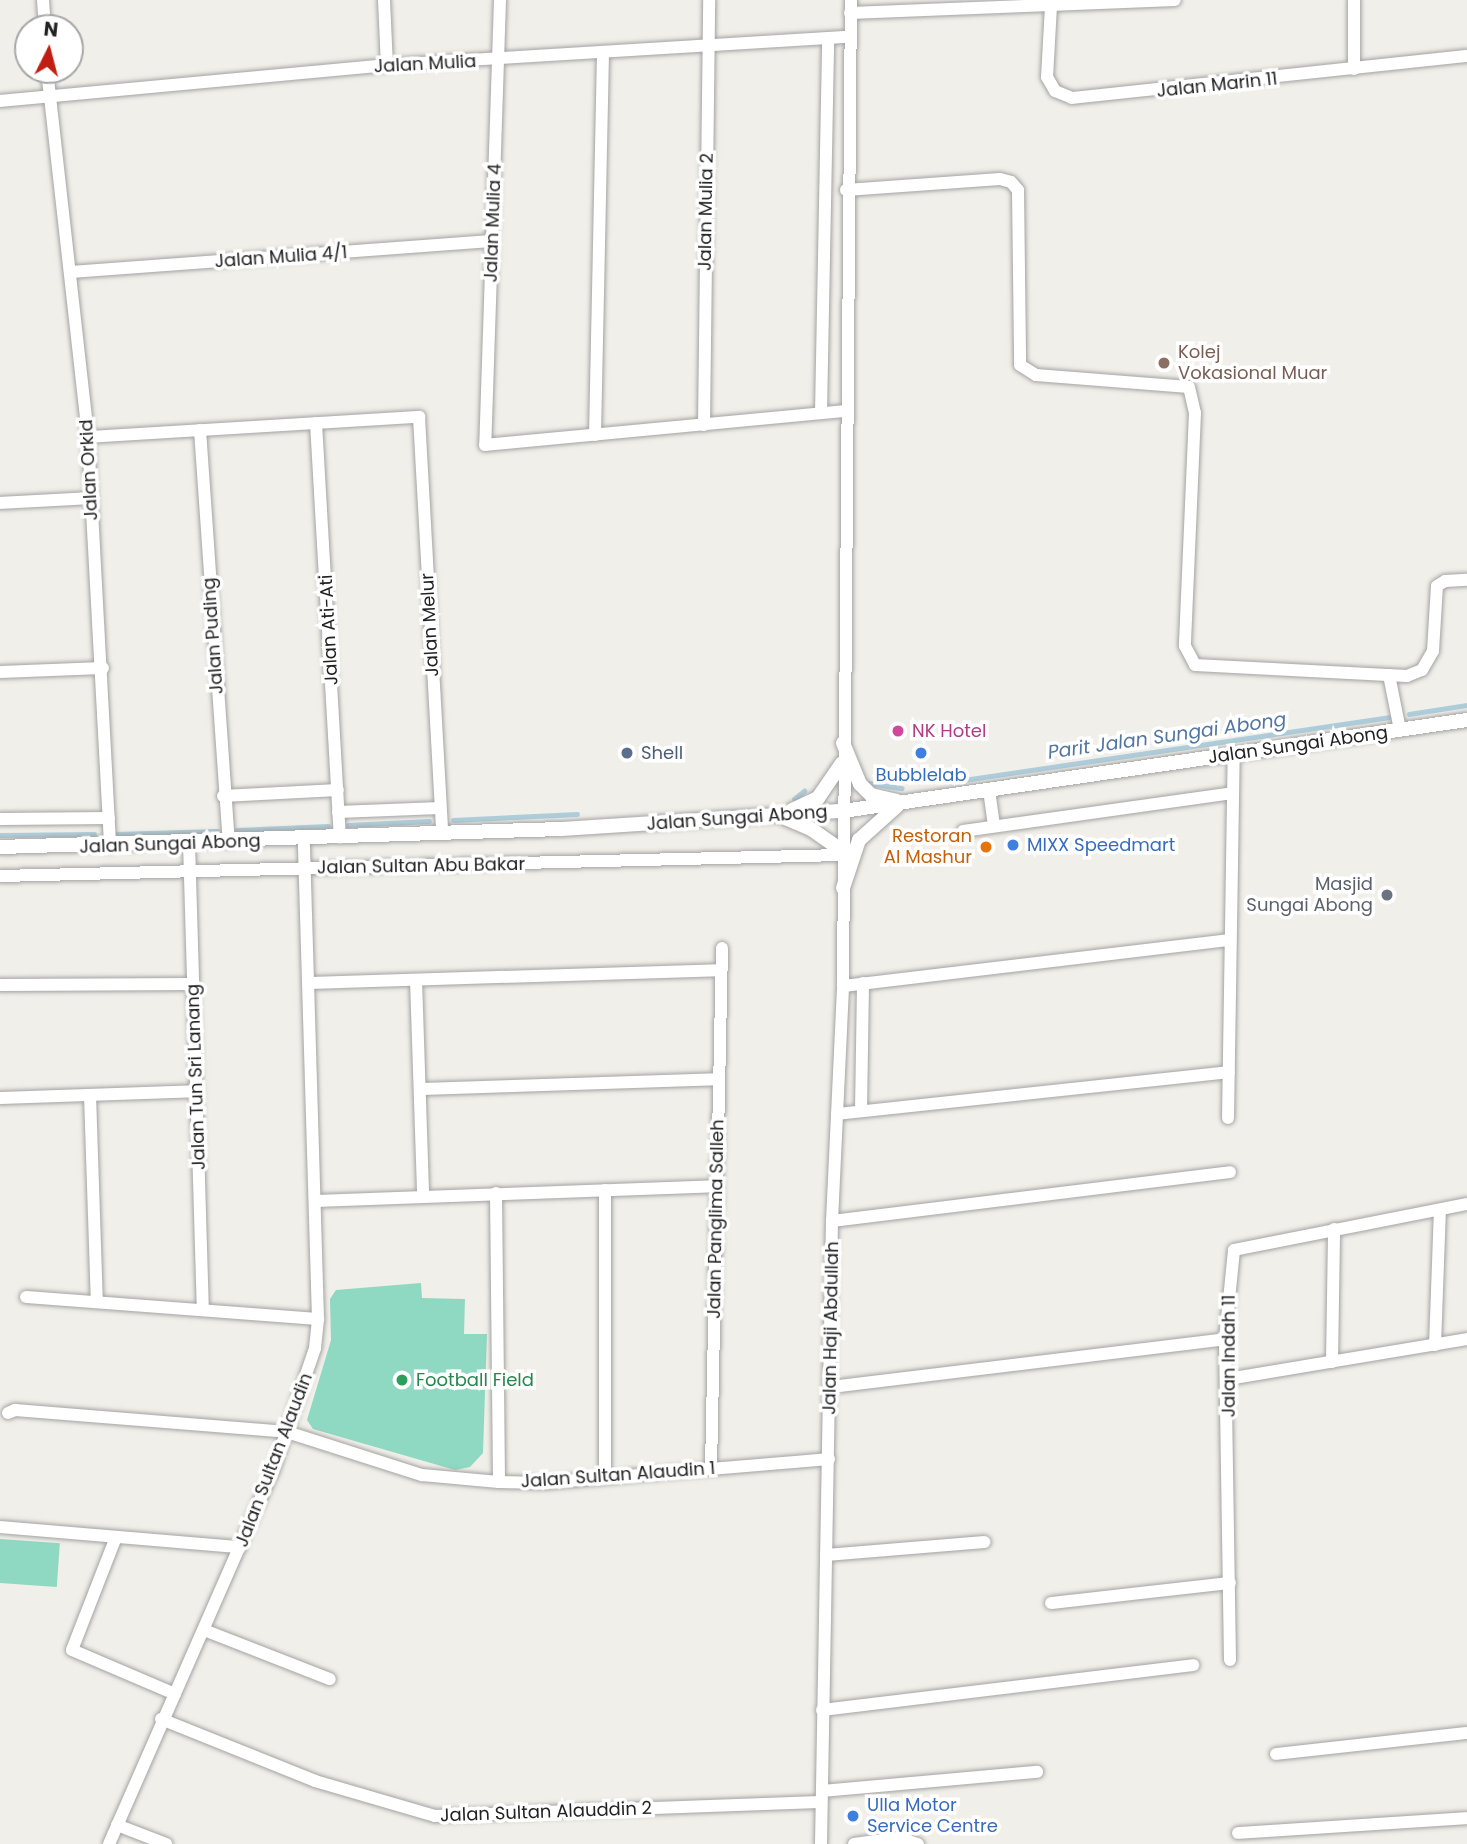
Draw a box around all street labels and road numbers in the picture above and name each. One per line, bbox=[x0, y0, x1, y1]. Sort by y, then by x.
street label: Jalan Mulia bbox=[373, 51, 477, 77]
street label: Jalan Marin 11 bbox=[1156, 68, 1278, 102]
street label: Jalan Mulia 2 bbox=[694, 153, 718, 271]
street label: Jalan Mulia 4 bbox=[480, 163, 506, 283]
street label: Jalan Mulia 4/1 bbox=[214, 242, 348, 272]
street label: Jalan Orkid bbox=[76, 419, 102, 521]
street label: Jalan Melur bbox=[416, 573, 444, 677]
street label: Jalan Ati-Ati bbox=[315, 574, 343, 686]
street label: Jalan Puding bbox=[198, 577, 228, 695]
street label: Jalan Sungai Abong bbox=[1207, 722, 1389, 768]
street label: Jalan Sungai Abong bbox=[646, 801, 828, 835]
street label: Jalan Sungai Abong bbox=[79, 830, 261, 858]
street label: Jalan Sultan Abu Bakar bbox=[317, 853, 525, 879]
street label: Jalan Tun Sri Lanang bbox=[182, 984, 210, 1170]
street label: Jalan Panglima Salleh bbox=[703, 1119, 729, 1319]
street label: Jalan Haji Abdullah bbox=[819, 1241, 843, 1415]
street label: Jalan Indah 11 bbox=[1218, 1295, 1240, 1417]
street label: Jalan Sultan Alaudin bbox=[231, 1370, 317, 1550]
street label: Jalan Sultan Alaudin 1 bbox=[520, 1457, 716, 1493]
street label: Jalan Sultan Alauddin 2 bbox=[440, 1798, 652, 1826]

